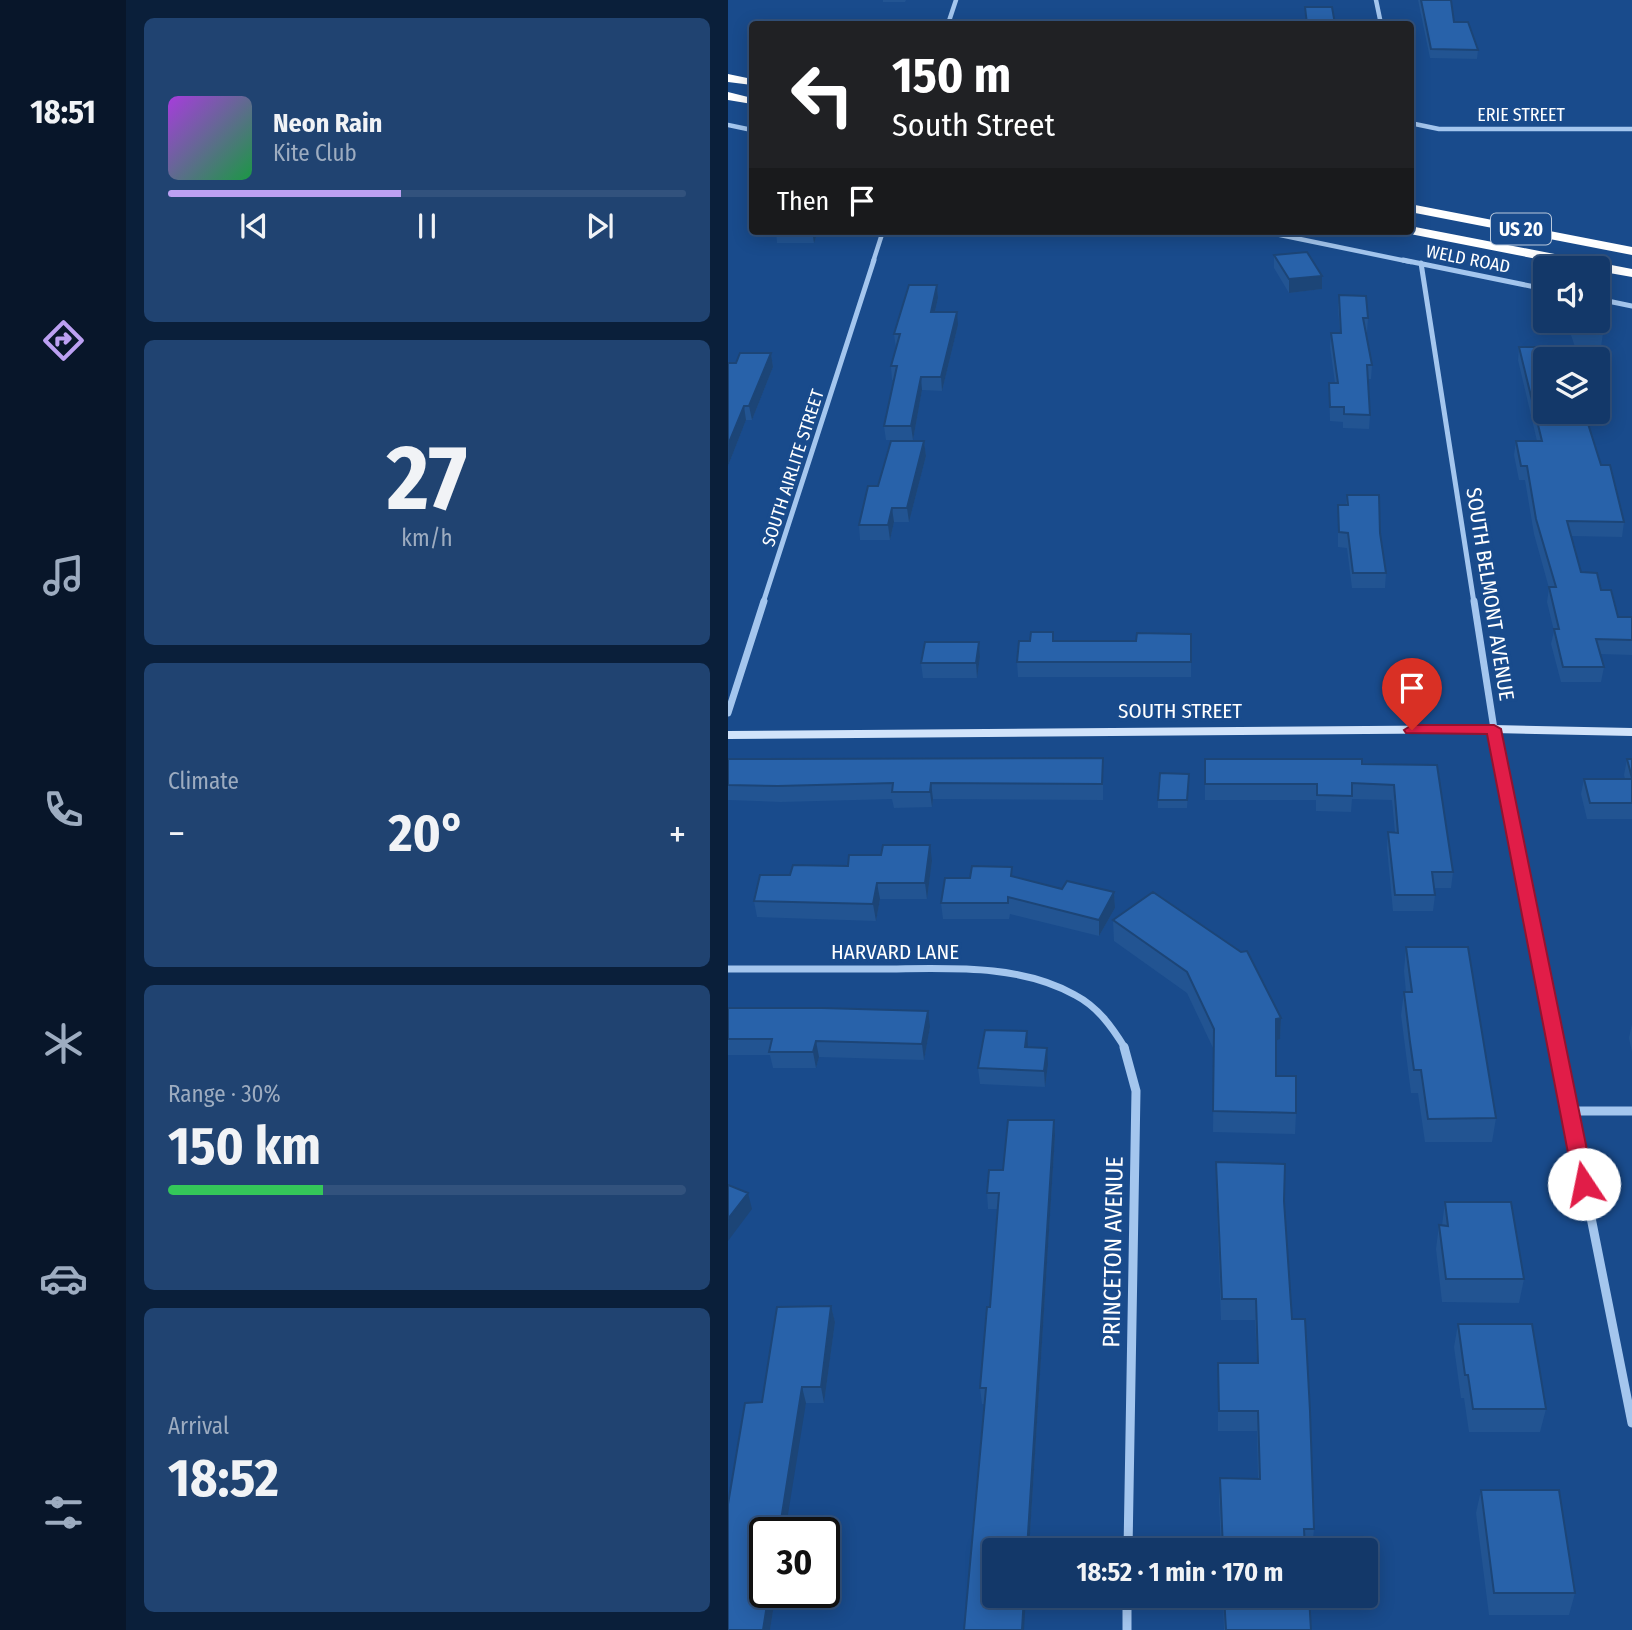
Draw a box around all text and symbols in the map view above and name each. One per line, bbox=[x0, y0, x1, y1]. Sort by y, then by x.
text: 150 m bbox=[892, 46, 1011, 105]
icon: left bbox=[777, 49, 868, 140]
text: 18:51 bbox=[30, 93, 96, 131]
street label: ERIE STREET bbox=[1477, 104, 1565, 126]
text: South Street bbox=[892, 106, 1055, 144]
text: Neon Rain bbox=[273, 108, 382, 139]
text: Kite Club bbox=[273, 139, 357, 167]
icon: arrive bbox=[843, 182, 881, 220]
text: Then bbox=[777, 186, 829, 217]
icon: previous bbox=[235, 207, 273, 245]
icon: pause bbox=[408, 207, 446, 245]
icon: next bbox=[581, 207, 619, 245]
road number: US 20 bbox=[1491, 214, 1551, 244]
street label: WELD ROAD bbox=[1424, 240, 1512, 278]
map controls bbox=[1533, 256, 1610, 424]
button: sound bbox=[1533, 256, 1610, 333]
icon: directions bbox=[39, 316, 88, 365]
button: layers bbox=[1533, 347, 1610, 424]
street label: SOUTH AIRLITE STREET bbox=[757, 386, 829, 549]
text: 27 bbox=[387, 424, 467, 533]
street label: SOUTH BELMONT AVENUE bbox=[1460, 486, 1520, 703]
text: km/h bbox=[401, 524, 453, 552]
icon: music bbox=[39, 551, 88, 600]
pin bbox=[1382, 658, 1442, 730]
icon: arrive bbox=[1393, 669, 1431, 707]
street label: SOUTH STREET bbox=[1118, 698, 1242, 724]
text: Climate bbox=[168, 767, 239, 795]
icon: phone bbox=[39, 785, 88, 834]
text: 20° bbox=[389, 802, 465, 865]
text: − bbox=[168, 811, 185, 857]
text: + bbox=[669, 811, 686, 857]
street label: HARVARD LANE bbox=[831, 939, 959, 965]
icon: climate bbox=[39, 1019, 88, 1068]
text: Range · 30% bbox=[168, 1080, 281, 1108]
text: 150 km bbox=[168, 1115, 321, 1178]
position arrow bbox=[1547, 1147, 1621, 1221]
street label: PRINCETON AVENUE bbox=[1097, 1156, 1129, 1348]
icon: car bbox=[39, 1254, 88, 1303]
text: Arrival bbox=[168, 1412, 229, 1440]
text: 18:52 bbox=[168, 1447, 279, 1510]
icon: filters bbox=[39, 1488, 88, 1537]
speed limit sign: 30 bbox=[749, 1517, 840, 1608]
text: 18:52 · 1 min · 170 m bbox=[1077, 1557, 1283, 1588]

